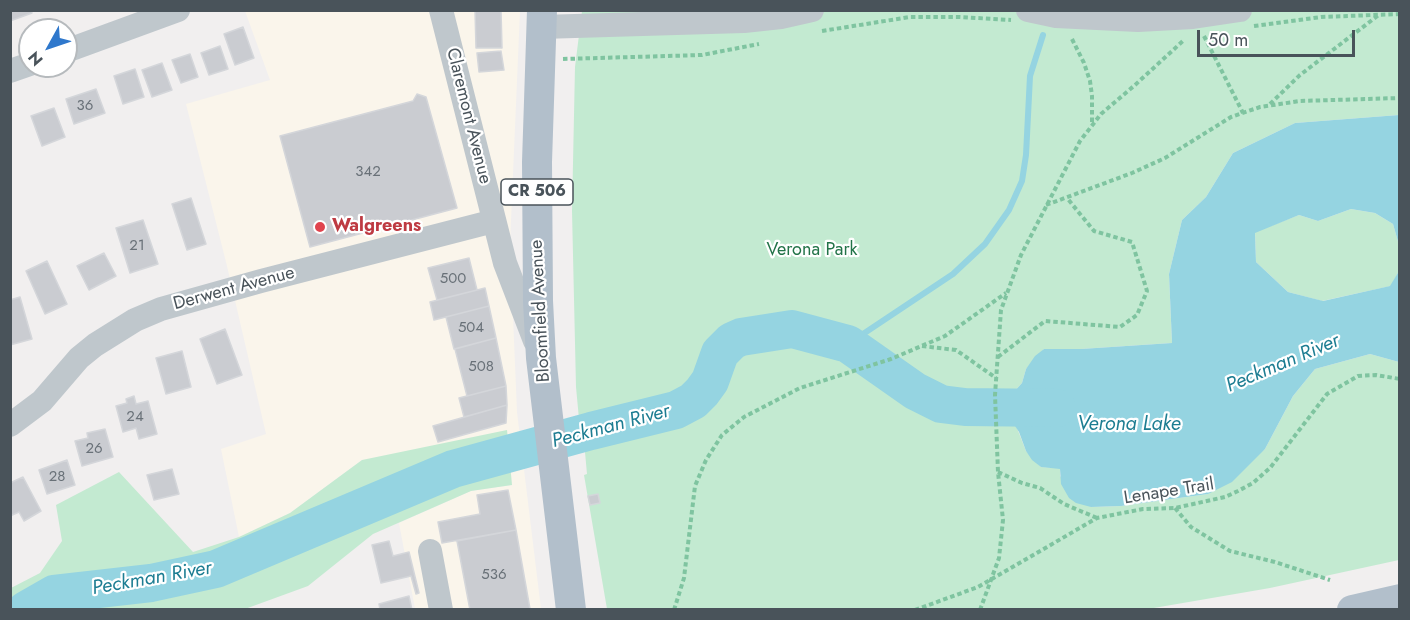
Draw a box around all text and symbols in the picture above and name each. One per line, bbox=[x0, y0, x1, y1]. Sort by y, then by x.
north arrow bbox=[18, 18, 78, 78]
scale bar bbox=[1200, 18, 1358, 56]
text: 50 m bbox=[1208, 27, 1248, 53]
text: N bbox=[22, 46, 48, 71]
street label: Claremont Avenue bbox=[441, 46, 495, 186]
house number: 36 bbox=[77, 97, 93, 115]
house number: 342 bbox=[355, 163, 381, 181]
road number: CR 506 bbox=[501, 179, 573, 205]
place label: Walgreens bbox=[332, 216, 421, 238]
marker: Walgreens bbox=[313, 220, 327, 234]
house number: 21 bbox=[129, 237, 145, 255]
street label: Bloomfield Avenue bbox=[526, 239, 556, 383]
park label: Verona Park bbox=[766, 240, 858, 262]
street label: Derwent Avenue bbox=[171, 262, 297, 316]
house number: 500 bbox=[440, 270, 466, 288]
house number: 504 bbox=[458, 319, 484, 337]
water label: Peckman River bbox=[1223, 329, 1343, 399]
house number: 508 bbox=[468, 358, 494, 376]
water label: Peckman River bbox=[549, 400, 673, 454]
house number: 24 bbox=[126, 408, 144, 426]
water label: Verona Lake bbox=[1077, 413, 1181, 437]
house number: 26 bbox=[85, 440, 103, 458]
house number: 28 bbox=[49, 468, 65, 486]
street label: Lenape Trail bbox=[1122, 474, 1216, 510]
water label: Peckman River bbox=[90, 557, 214, 601]
house number: 536 bbox=[481, 566, 507, 584]

